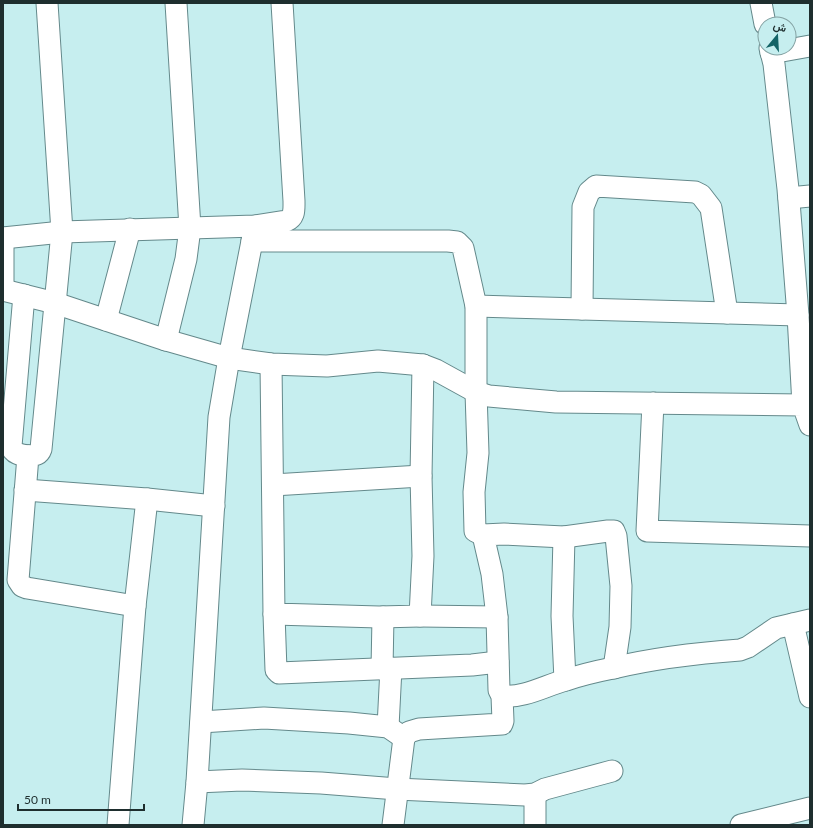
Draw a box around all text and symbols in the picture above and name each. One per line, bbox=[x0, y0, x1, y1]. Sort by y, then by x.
north arrow bbox=[757, 16, 797, 56]
text: ش bbox=[772, 18, 789, 35]
scale bar bbox=[18, 786, 144, 812]
text: 50 m bbox=[24, 792, 51, 807]

